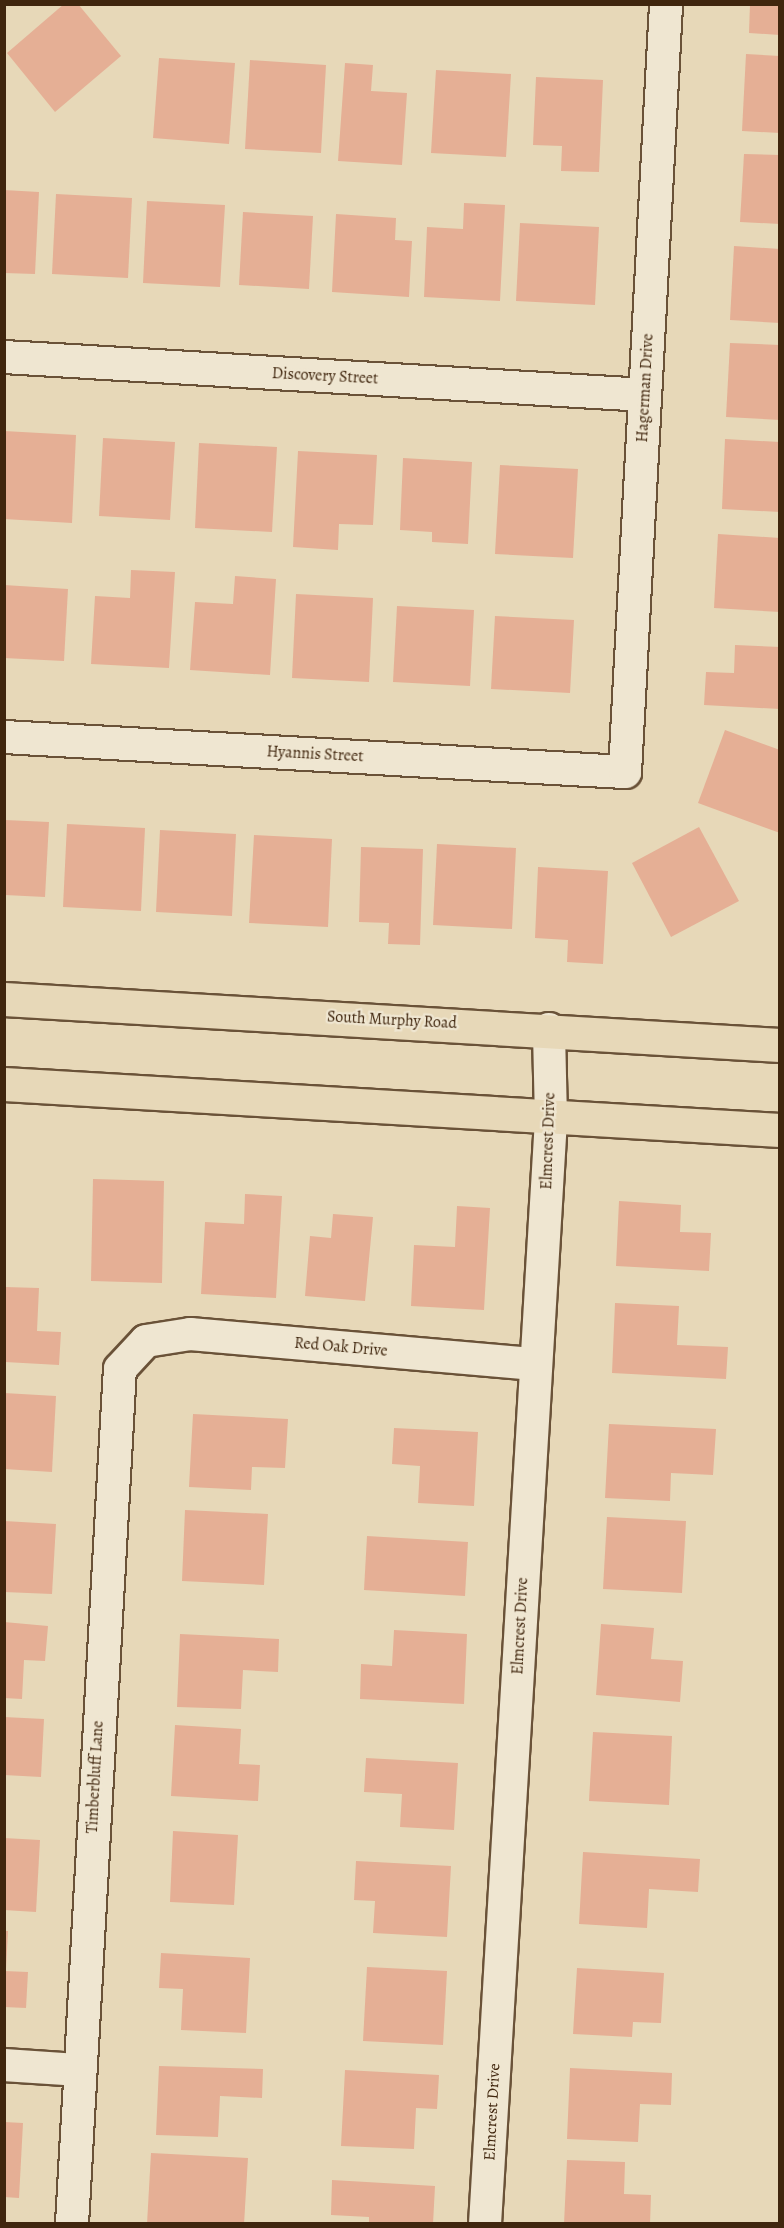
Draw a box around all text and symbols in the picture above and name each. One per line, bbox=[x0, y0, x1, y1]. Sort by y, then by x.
street label: Hagerman Drive bbox=[633, 333, 657, 443]
street label: Discovery Street bbox=[271, 364, 379, 388]
street label: Hyannis Street bbox=[266, 742, 364, 766]
street label: South Murphy Road bbox=[327, 1007, 457, 1033]
street label: Elmcrest Drive bbox=[537, 1092, 559, 1190]
street label: Red Oak Drive bbox=[293, 1333, 389, 1361]
street label: Elmcrest Drive bbox=[508, 1577, 532, 1675]
street label: Timberbluff Lane bbox=[82, 1720, 108, 1834]
street label: Elmcrest Drive bbox=[480, 2063, 504, 2161]

